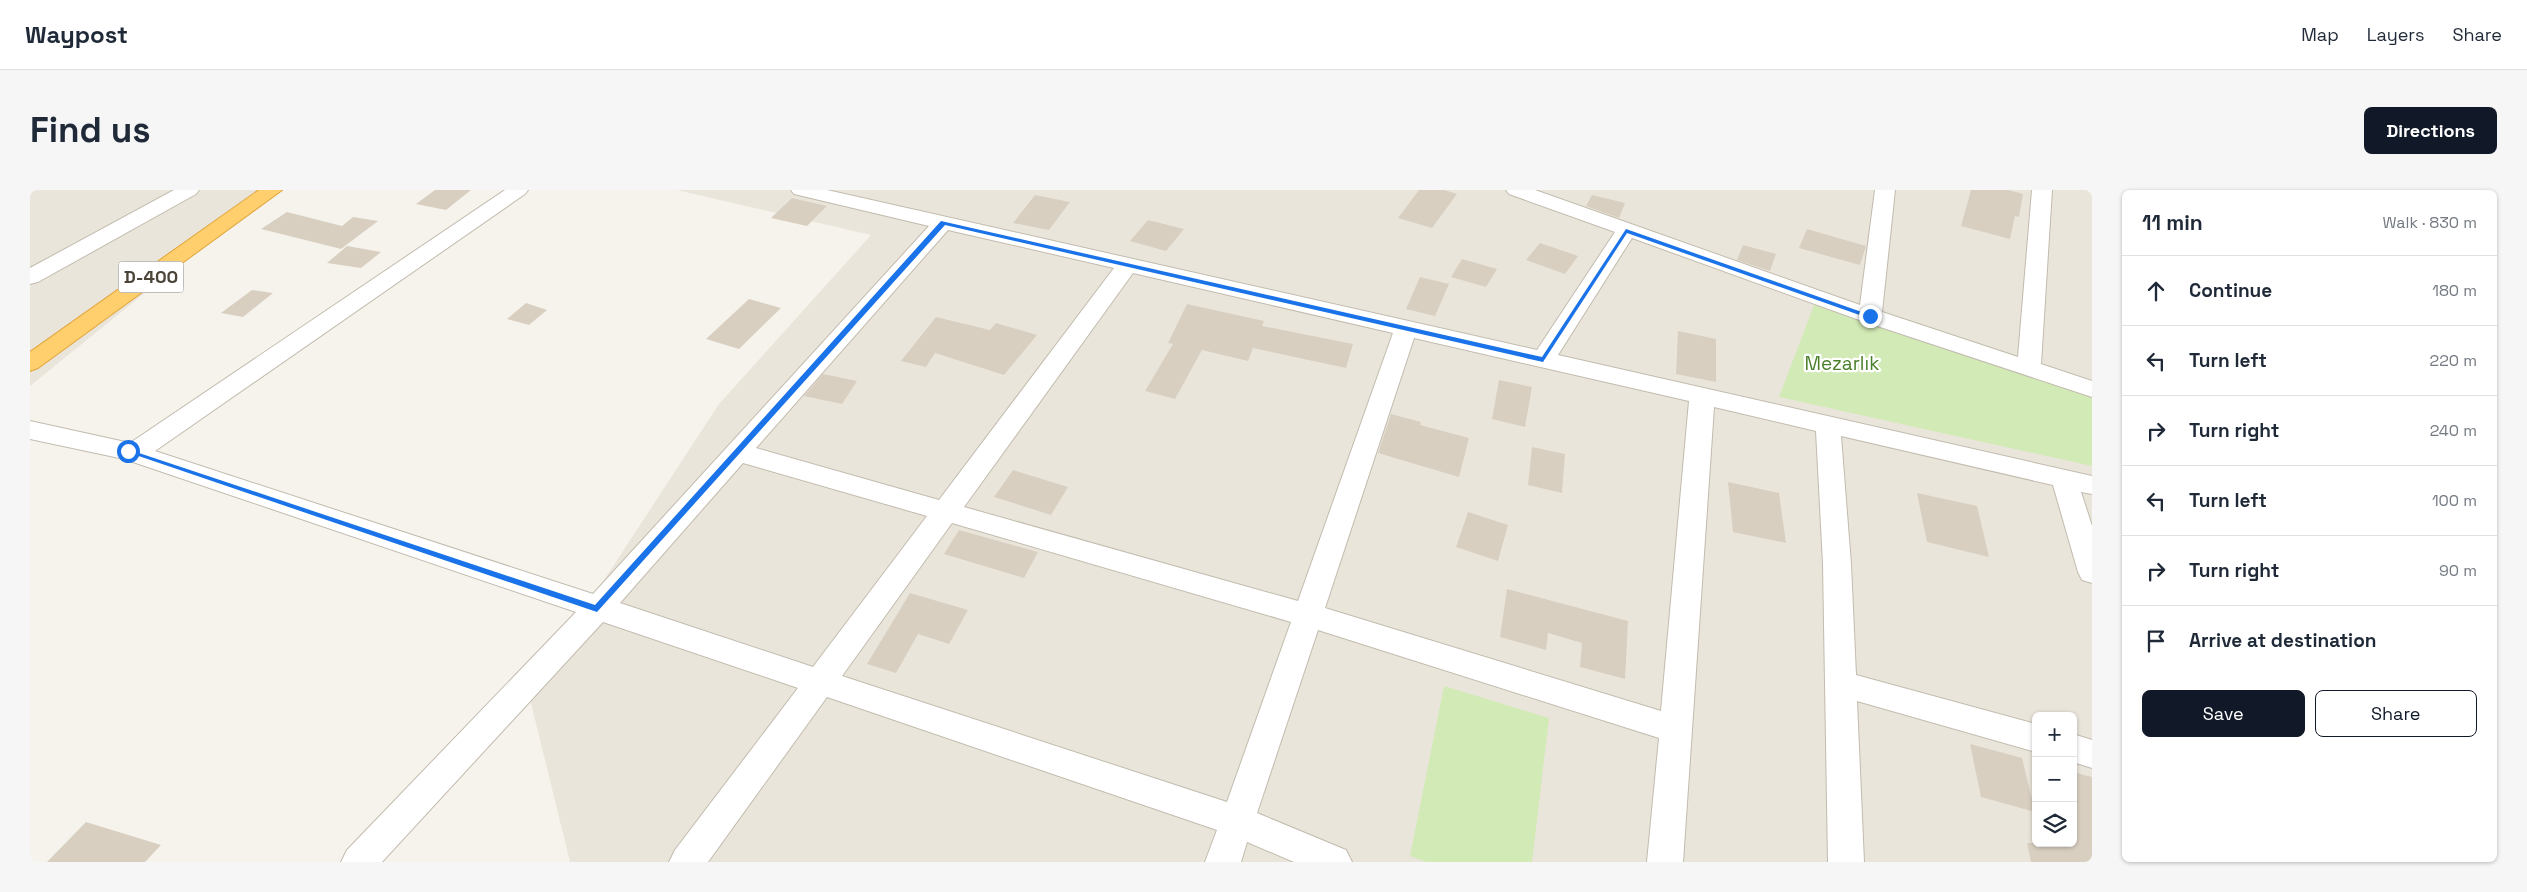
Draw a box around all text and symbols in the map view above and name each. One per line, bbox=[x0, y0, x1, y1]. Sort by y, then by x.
text: Waypost bbox=[25, 19, 128, 50]
text: Map bbox=[2301, 23, 2339, 46]
text: Layers bbox=[2367, 23, 2424, 46]
text: Share bbox=[2452, 23, 2502, 46]
button: Directions bbox=[2364, 107, 2497, 154]
text: Find us bbox=[30, 108, 151, 152]
text: 11 min bbox=[2142, 209, 2203, 236]
text: Walk · 830 m bbox=[2382, 212, 2477, 233]
road number: D-400 bbox=[118, 262, 184, 292]
icon: ahead bbox=[2142, 277, 2170, 305]
text: Continue bbox=[2189, 278, 2272, 303]
text: 180 m bbox=[2432, 280, 2477, 301]
route end bbox=[1859, 305, 1882, 328]
icon: left bbox=[2142, 347, 2170, 375]
text: Turn left bbox=[2189, 348, 2267, 373]
text: 220 m bbox=[2430, 350, 2477, 371]
park label: Mezarlık bbox=[1805, 351, 1879, 376]
icon: right bbox=[2142, 417, 2170, 445]
text: Turn right bbox=[2189, 418, 2279, 443]
text: 240 m bbox=[2430, 420, 2477, 441]
route start bbox=[117, 440, 140, 463]
icon: left bbox=[2142, 487, 2170, 515]
text: Turn left bbox=[2189, 488, 2267, 513]
text: 100 m bbox=[2432, 490, 2477, 511]
icon: right bbox=[2142, 557, 2170, 585]
text: Turn right bbox=[2189, 558, 2279, 583]
text: 90 m bbox=[2439, 560, 2477, 581]
icon: arrive bbox=[2142, 627, 2170, 655]
text: Arrive at destination bbox=[2189, 628, 2377, 653]
button: Save bbox=[2142, 690, 2305, 737]
button: Share bbox=[2315, 690, 2477, 737]
map controls bbox=[2032, 712, 2077, 847]
button: + bbox=[2032, 712, 2077, 757]
button: − bbox=[2032, 757, 2077, 802]
button: layers bbox=[2032, 802, 2077, 847]

